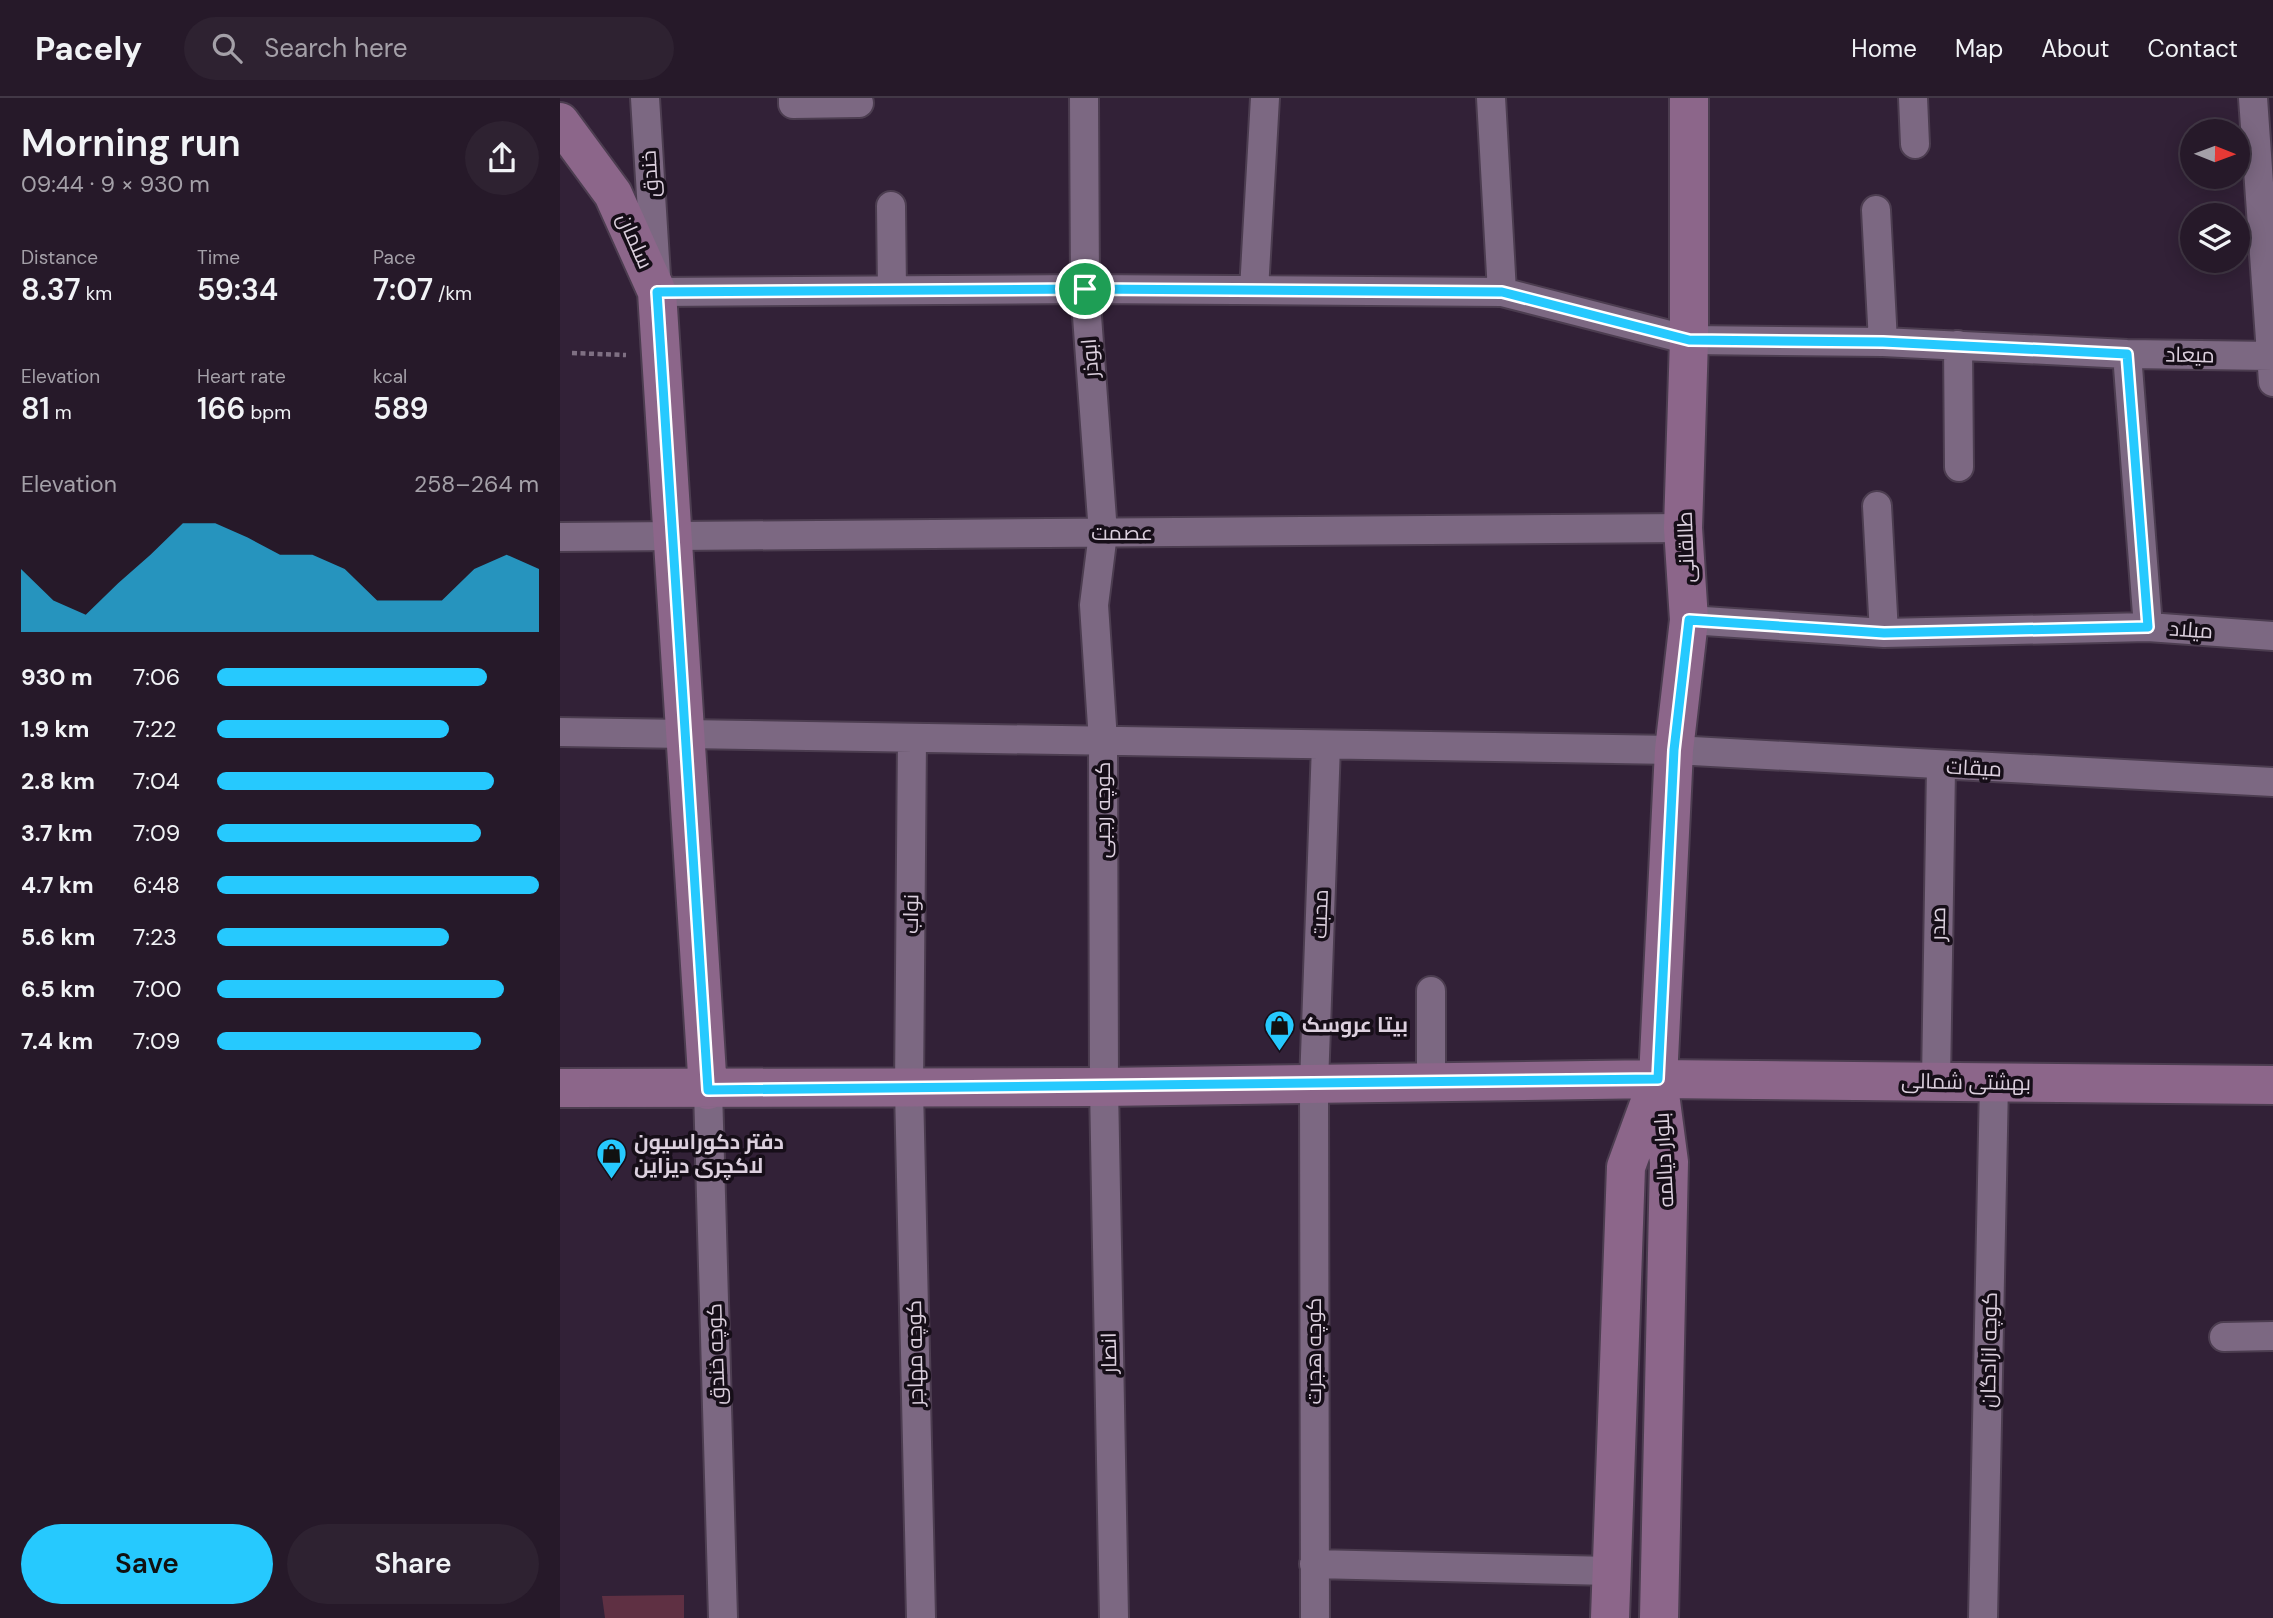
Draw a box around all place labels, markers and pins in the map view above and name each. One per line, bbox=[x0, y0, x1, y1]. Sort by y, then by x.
pin bbox=[1055, 259, 1115, 319]
shop icon: بیتا عروسک bbox=[1262, 1008, 1296, 1052]
place label: بیتا عروسک bbox=[1302, 1011, 1408, 1039]
place label: دفتر دکوراسیون لاکچری دیزاین bbox=[634, 1128, 784, 1181]
shop icon: دفتر دکوراسیون لاکچری دیزاین bbox=[594, 1137, 628, 1181]

